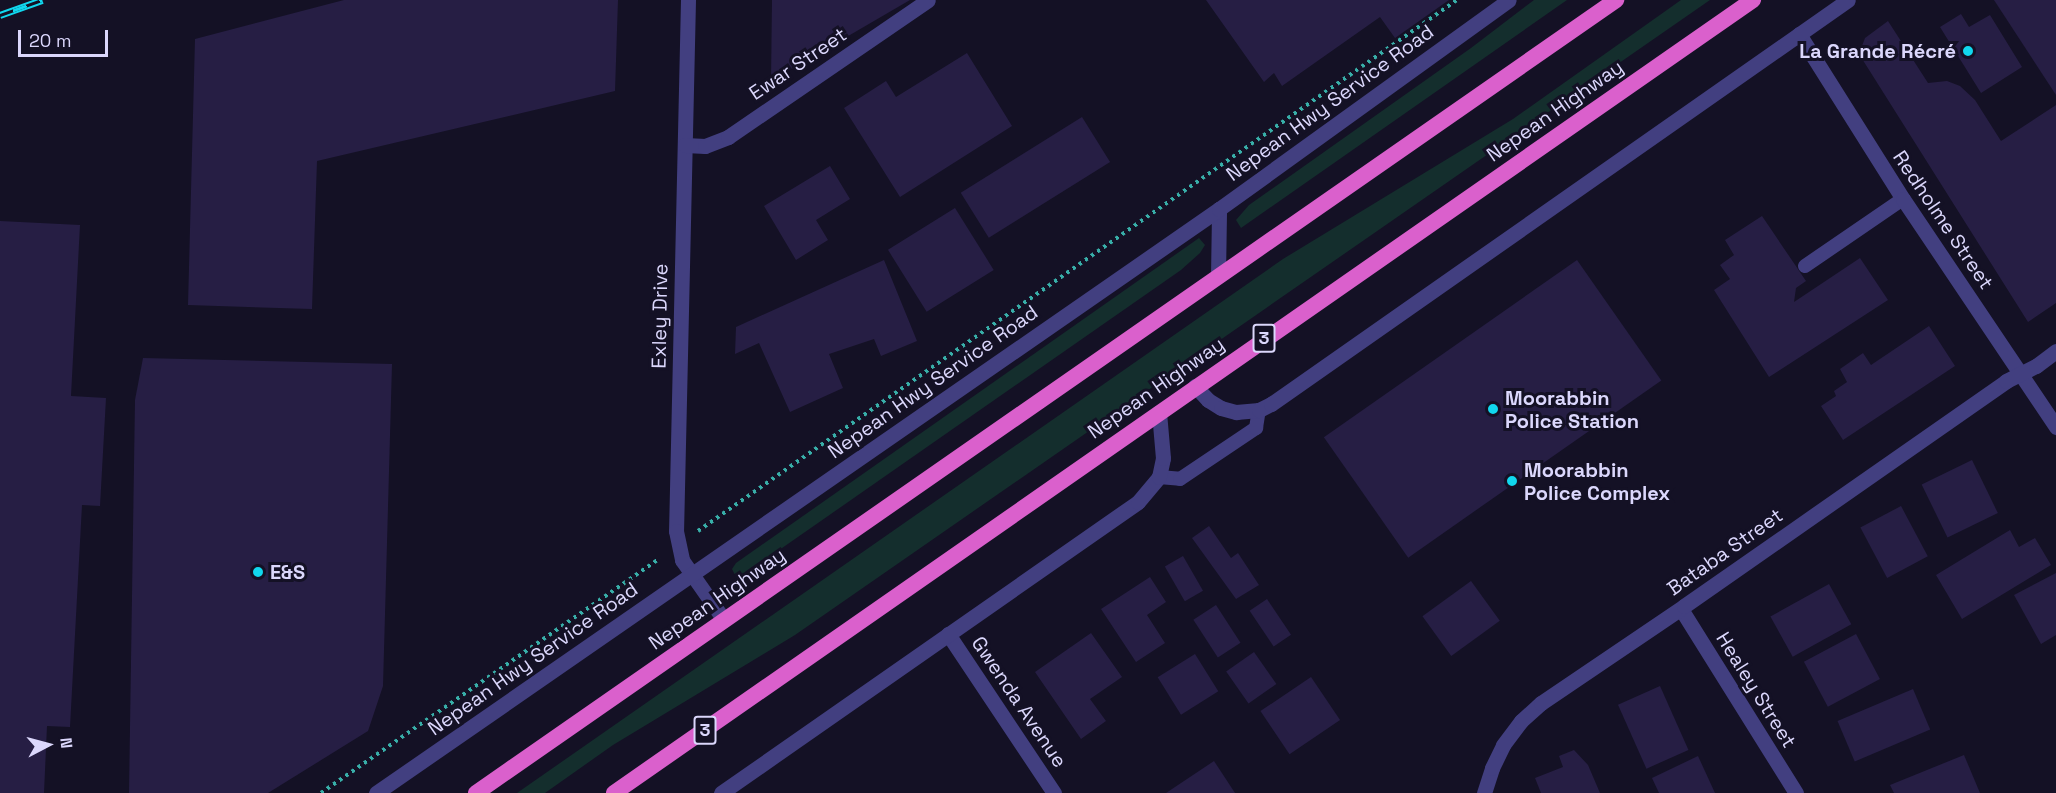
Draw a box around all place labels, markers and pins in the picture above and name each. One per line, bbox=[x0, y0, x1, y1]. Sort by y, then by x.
place label: La Grande Récré bbox=[1799, 39, 1956, 63]
marker: La Grande Récré bbox=[1961, 44, 1975, 58]
place label: Moorabbin Police Station bbox=[1505, 386, 1639, 433]
marker: Moorabbin Police Station bbox=[1486, 402, 1500, 416]
place label: Moorabbin Police Complex bbox=[1524, 458, 1670, 505]
marker: Moorabbin Police Complex bbox=[1505, 474, 1519, 488]
place label: E&S bbox=[270, 560, 305, 584]
marker: E&S bbox=[251, 565, 265, 579]

